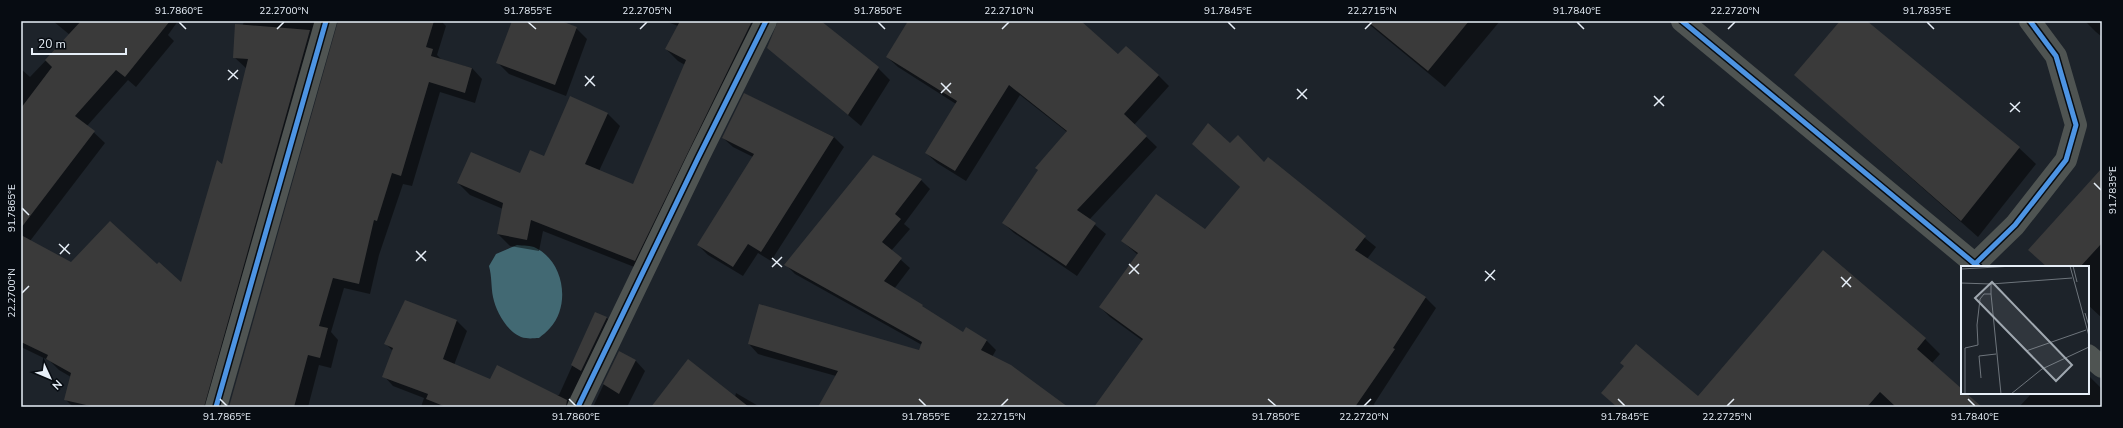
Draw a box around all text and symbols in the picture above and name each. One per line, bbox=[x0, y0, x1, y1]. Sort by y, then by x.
text: 91.7860°E bbox=[155, 4, 203, 18]
text: 22.2700°N bbox=[259, 4, 309, 18]
text: 91.7855°E bbox=[504, 4, 552, 18]
text: 22.2705°N bbox=[622, 4, 672, 18]
text: 91.7850°E bbox=[854, 4, 902, 18]
text: 22.2710°N bbox=[984, 4, 1034, 18]
text: 91.7845°E bbox=[1204, 4, 1252, 18]
text: 22.2715°N bbox=[1347, 4, 1397, 18]
text: 91.7840°E bbox=[1553, 4, 1601, 18]
text: 22.2720°N bbox=[1710, 4, 1760, 18]
text: 91.7835°E bbox=[1903, 4, 1951, 18]
scale bar bbox=[32, 30, 126, 56]
text: 20 m bbox=[38, 36, 66, 52]
text: 91.7835°E bbox=[2106, 166, 2120, 214]
text: 91.7865°E bbox=[5, 184, 19, 232]
inset map bbox=[1961, 266, 2089, 394]
text: 22.2700°N bbox=[5, 268, 19, 318]
north arrow bbox=[30, 358, 70, 398]
text: N bbox=[49, 376, 65, 393]
text: 91.7865°E bbox=[203, 410, 251, 424]
text: 91.7860°E bbox=[552, 410, 600, 424]
text: 91.7855°E bbox=[902, 410, 950, 424]
text: 22.2715°N bbox=[976, 410, 1026, 424]
text: 91.7850°E bbox=[1252, 410, 1300, 424]
text: 22.2720°N bbox=[1339, 410, 1389, 424]
text: 91.7845°E bbox=[1601, 410, 1649, 424]
text: 22.2725°N bbox=[1702, 410, 1752, 424]
text: 91.7840°E bbox=[1951, 410, 1999, 424]

